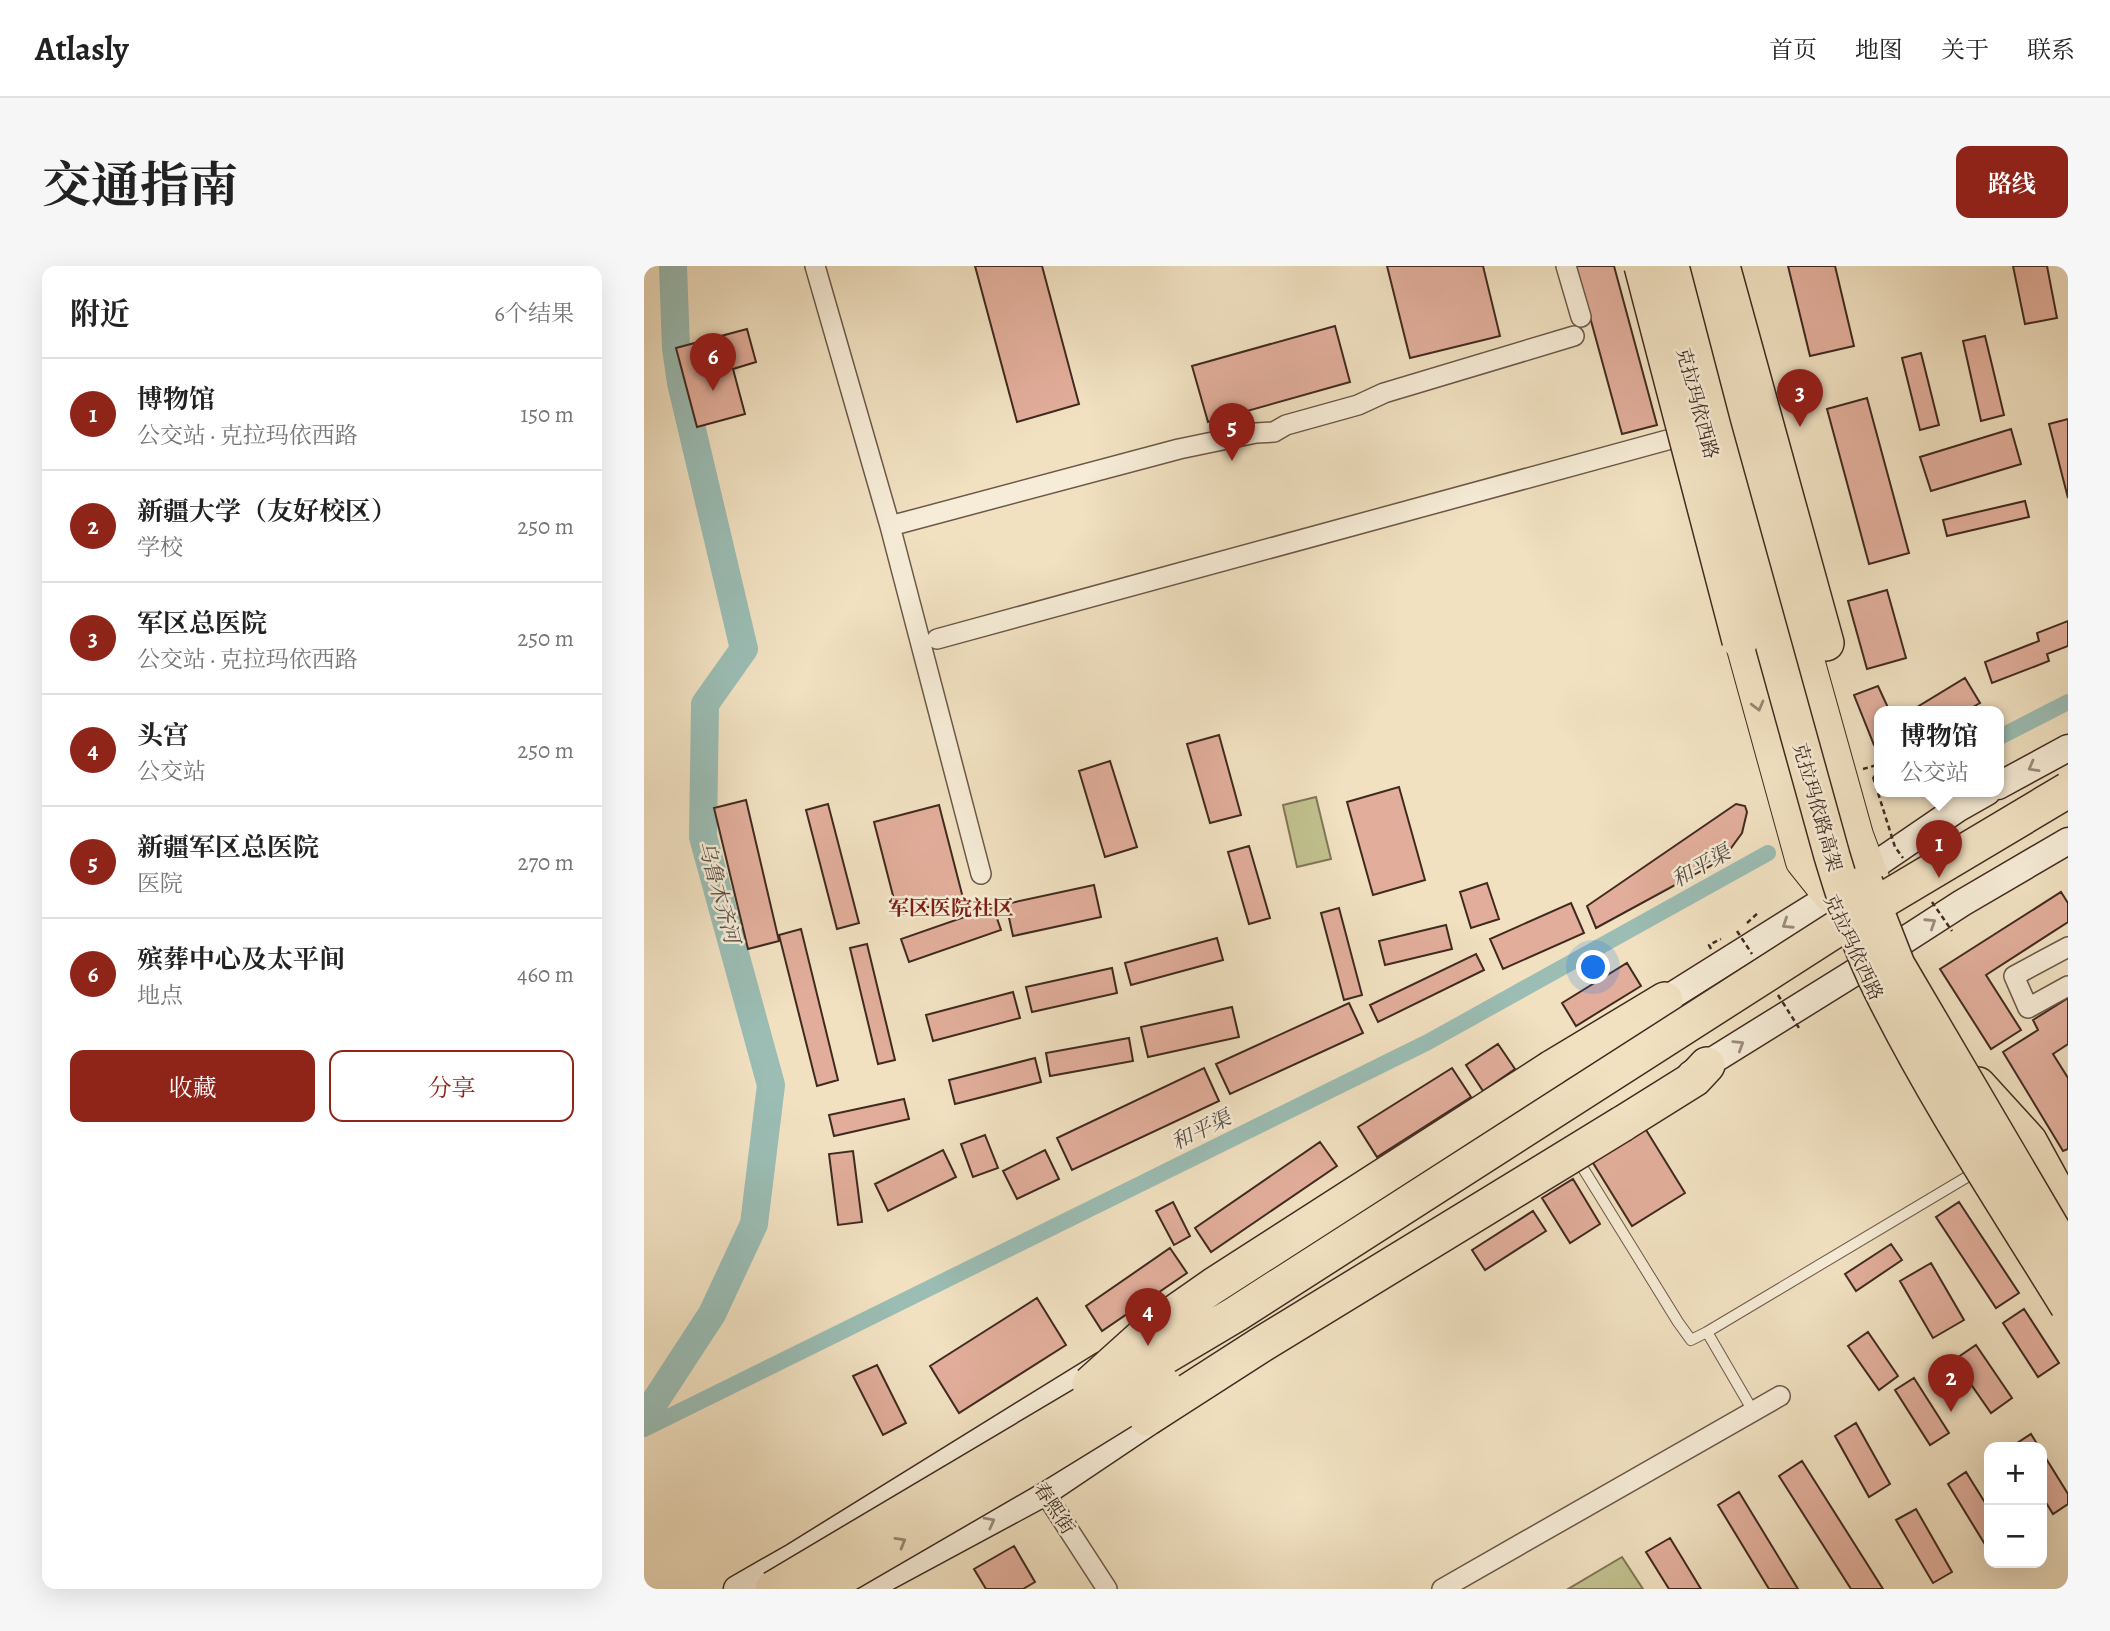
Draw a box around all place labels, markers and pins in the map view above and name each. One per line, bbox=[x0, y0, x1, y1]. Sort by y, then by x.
pin: 6 bbox=[690, 333, 736, 391]
pin: 3 bbox=[1777, 369, 1823, 427]
pin: 5 bbox=[1209, 403, 1255, 461]
pin: 1 bbox=[1916, 820, 1962, 878]
pin: 4 bbox=[1125, 1288, 1171, 1346]
pin: 2 bbox=[1928, 1354, 1974, 1412]

